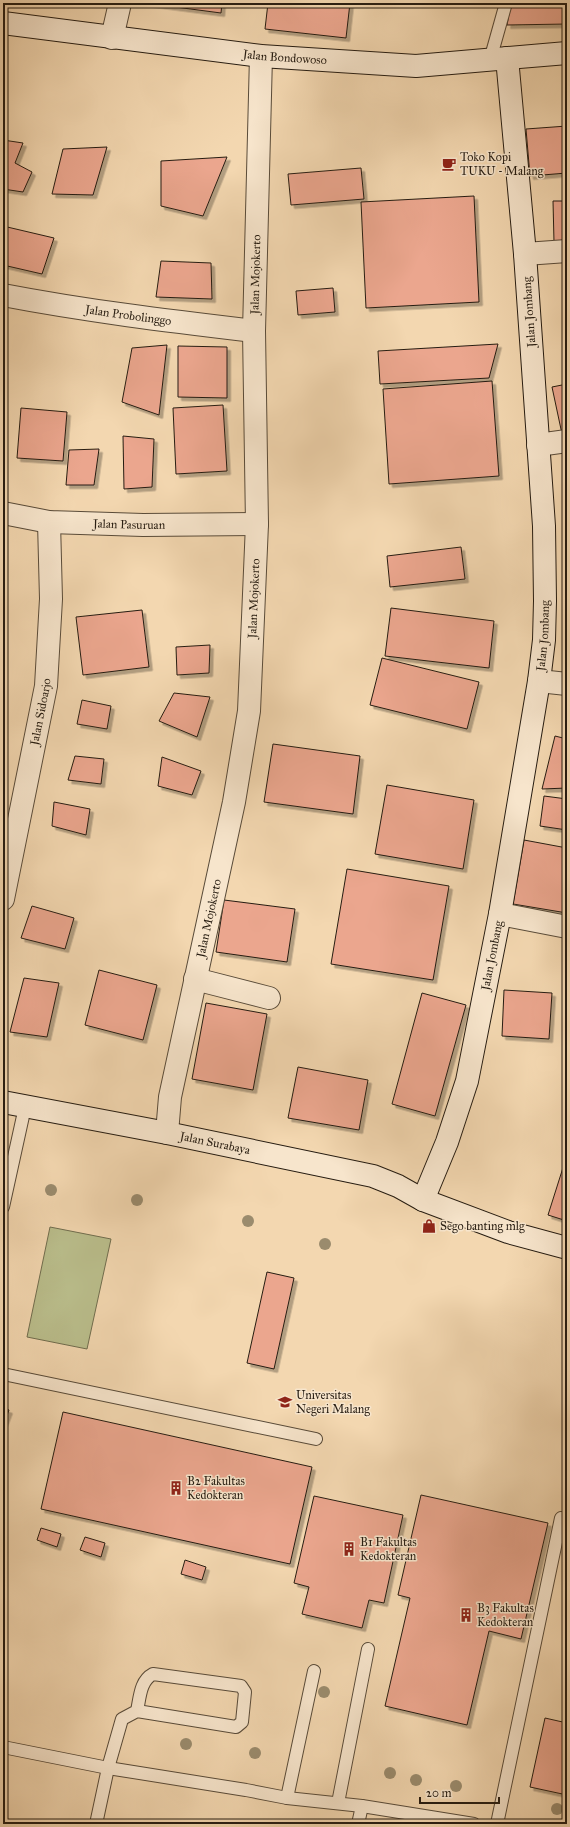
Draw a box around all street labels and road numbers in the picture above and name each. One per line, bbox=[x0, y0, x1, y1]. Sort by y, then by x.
street label: Jalan Bondowoso bbox=[240, 46, 327, 67]
street label: Jalan Mojokerto bbox=[247, 234, 263, 317]
street label: Jalan Jombang bbox=[520, 276, 540, 350]
street label: Jalan Probolinggo bbox=[82, 302, 172, 328]
street label: Jalan Pasuruan bbox=[91, 516, 166, 532]
street label: Jalan Mojokerto bbox=[245, 558, 263, 641]
street label: Jalan Jombang bbox=[533, 600, 553, 674]
street label: Jalan Sidoarjo bbox=[27, 678, 53, 749]
street label: Jalan Mojokerto bbox=[193, 878, 224, 961]
street label: Jalan Jombang bbox=[478, 919, 507, 994]
street label: Jalan Surabaya bbox=[177, 1128, 252, 1157]

